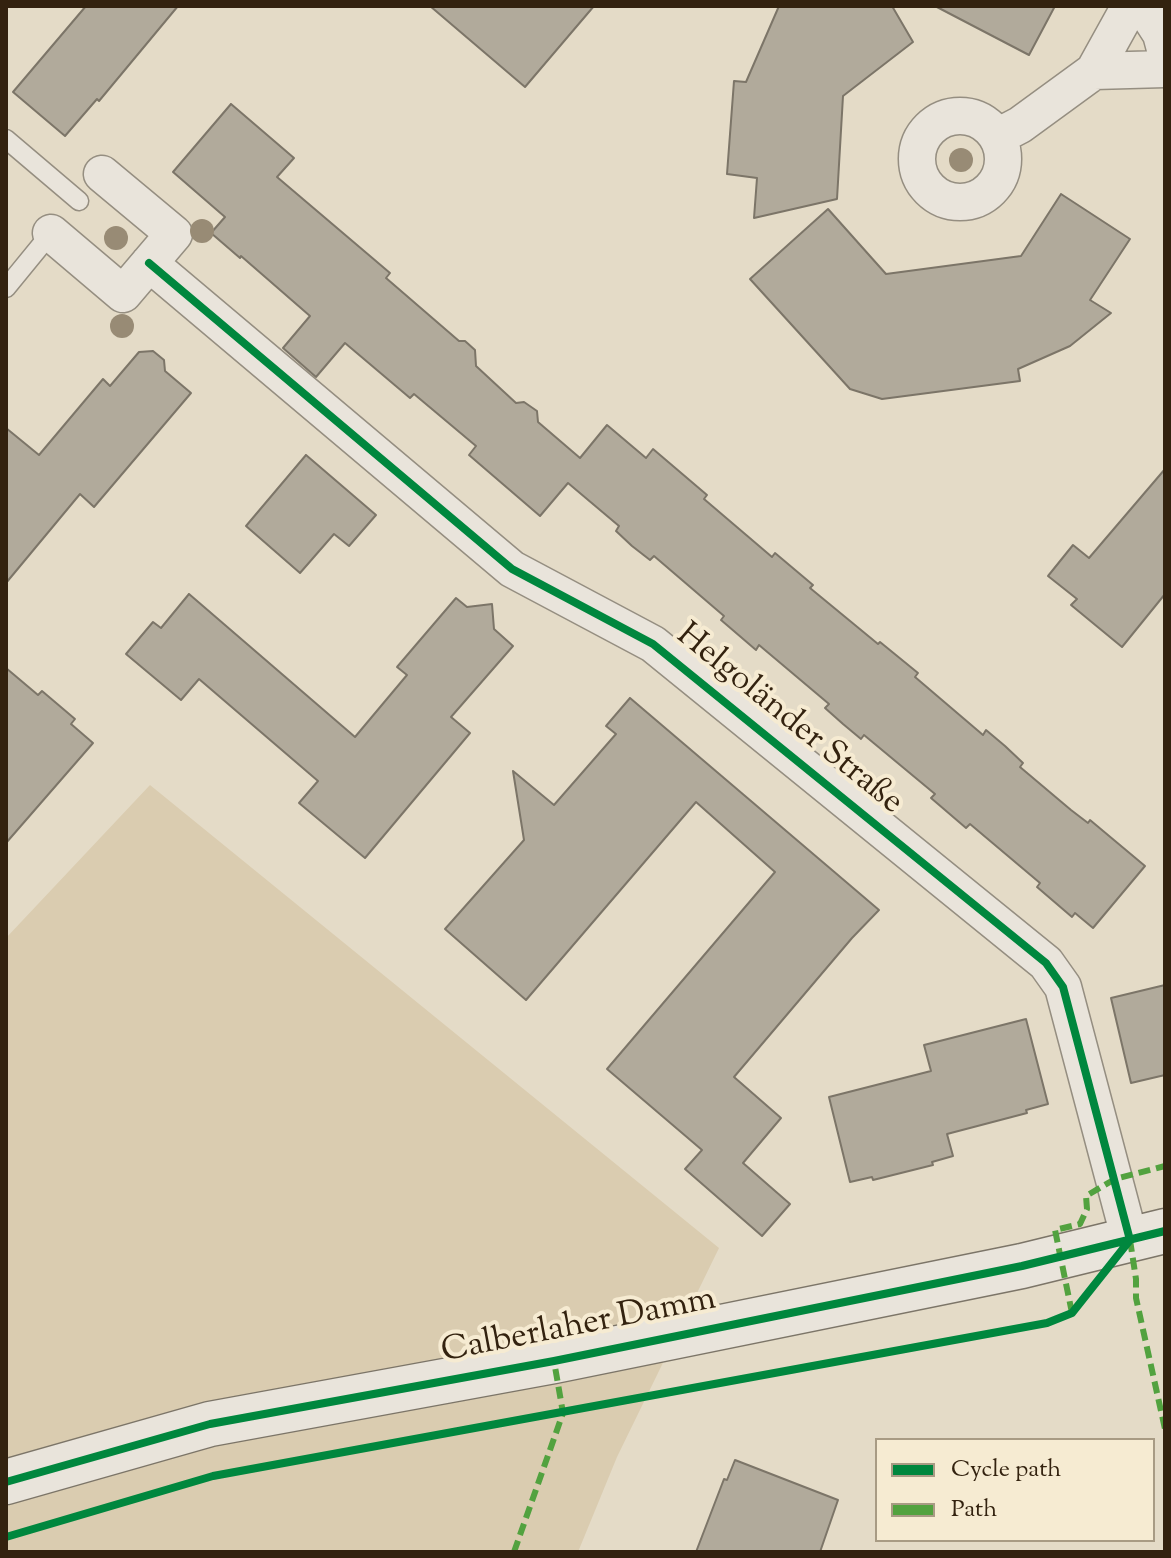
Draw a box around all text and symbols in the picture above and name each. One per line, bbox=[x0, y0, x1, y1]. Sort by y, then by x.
street label: Helgoländer Straße bbox=[666, 617, 910, 825]
street label: Calberlaher Damm bbox=[438, 1281, 720, 1375]
legend bbox=[875, 1438, 1155, 1542]
text: Cycle path bbox=[951, 1453, 1061, 1487]
text: Path bbox=[951, 1493, 997, 1527]

